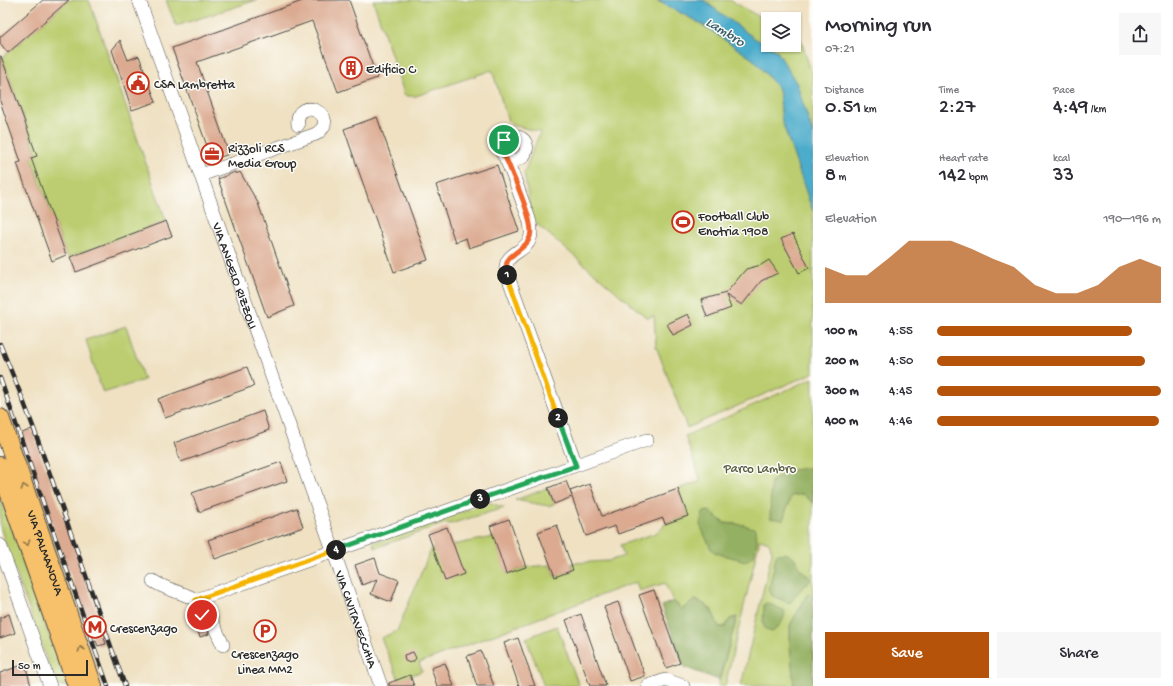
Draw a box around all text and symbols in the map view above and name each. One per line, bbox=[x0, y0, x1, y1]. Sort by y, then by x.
map controls bbox=[761, 12, 801, 52]
button: layers bbox=[761, 12, 801, 52]
button: share bbox=[1119, 13, 1161, 55]
text: Morning run bbox=[825, 14, 931, 40]
water label: Lambro bbox=[702, 15, 748, 52]
text: 07:21 bbox=[825, 42, 855, 57]
building icon: Edificio C bbox=[338, 55, 364, 81]
place label: Edificio C bbox=[366, 63, 416, 78]
public building icon: CSA Lambretta bbox=[125, 70, 151, 96]
place label: CSA Lambretta bbox=[154, 78, 236, 93]
text: Distance bbox=[825, 85, 864, 97]
text: Time bbox=[939, 85, 959, 97]
text: Pace bbox=[1053, 85, 1075, 97]
text: 0.51 bbox=[825, 97, 861, 120]
text: 2:27 bbox=[939, 97, 975, 120]
text: 4:49 bbox=[1053, 97, 1088, 120]
text: km bbox=[861, 104, 877, 116]
text: /km bbox=[1088, 104, 1106, 116]
pin bbox=[487, 123, 521, 157]
icon: arrive bbox=[493, 129, 515, 151]
office icon: Rizzoli RCS Media Group bbox=[199, 141, 225, 167]
place label: Rizzoli RCS Media Group bbox=[228, 142, 297, 172]
text: Elevation bbox=[825, 153, 869, 165]
text: Heart rate bbox=[939, 153, 988, 165]
text: kcal bbox=[1053, 153, 1070, 165]
text: 8 bbox=[825, 165, 836, 188]
text: 142 bbox=[939, 165, 966, 188]
text: 33 bbox=[1053, 165, 1074, 188]
text: m bbox=[836, 172, 846, 184]
text: bpm bbox=[966, 172, 988, 184]
sports icon: Football Club Enotria 1908 bbox=[670, 209, 696, 235]
place label: Football Club Enotria 1908 bbox=[697, 210, 769, 240]
text: Elevation bbox=[825, 212, 877, 227]
text: 190–196 m bbox=[1103, 212, 1161, 227]
street label: VIA ANGELO RIZZOLI bbox=[208, 220, 259, 331]
pin: 1 bbox=[497, 265, 517, 285]
text: 1 bbox=[505, 269, 509, 281]
text: 100 m bbox=[825, 324, 857, 339]
text: 4:55 bbox=[889, 324, 913, 339]
text: 200 m bbox=[825, 354, 858, 369]
text: 4:50 bbox=[889, 354, 913, 369]
text: 300 m bbox=[825, 384, 859, 399]
text: 4:45 bbox=[889, 384, 912, 399]
pin: 2 bbox=[548, 408, 568, 428]
text: 2 bbox=[555, 412, 561, 424]
text: 400 m bbox=[825, 414, 858, 429]
text: 4:46 bbox=[889, 414, 912, 429]
park label: Parco Lambro bbox=[723, 462, 797, 477]
one-way arrow bbox=[20, 483, 29, 490]
pin: 3 bbox=[470, 489, 490, 509]
text: 3 bbox=[477, 493, 483, 505]
street label: VIA PALMANOVA bbox=[22, 508, 66, 599]
one-way arrow bbox=[22, 539, 31, 546]
pin: 4 bbox=[326, 540, 346, 560]
text: 4 bbox=[333, 544, 339, 556]
street label: VIA CIVITAVECCHIA bbox=[331, 568, 379, 671]
pin bbox=[185, 598, 219, 632]
icon: check bbox=[191, 604, 213, 626]
metro station icon: Crescenzago bbox=[82, 614, 108, 640]
parking icon: Crescenzago Linea MM2 bbox=[252, 618, 278, 644]
place label: Crescenzago bbox=[110, 622, 178, 637]
button: Save bbox=[825, 632, 989, 678]
button: Share bbox=[997, 632, 1161, 678]
one-way arrow bbox=[77, 646, 85, 653]
place label: Crescenzago Linea MM2 bbox=[231, 648, 299, 678]
scale bar bbox=[12, 658, 88, 677]
text: 50 m bbox=[18, 661, 40, 673]

